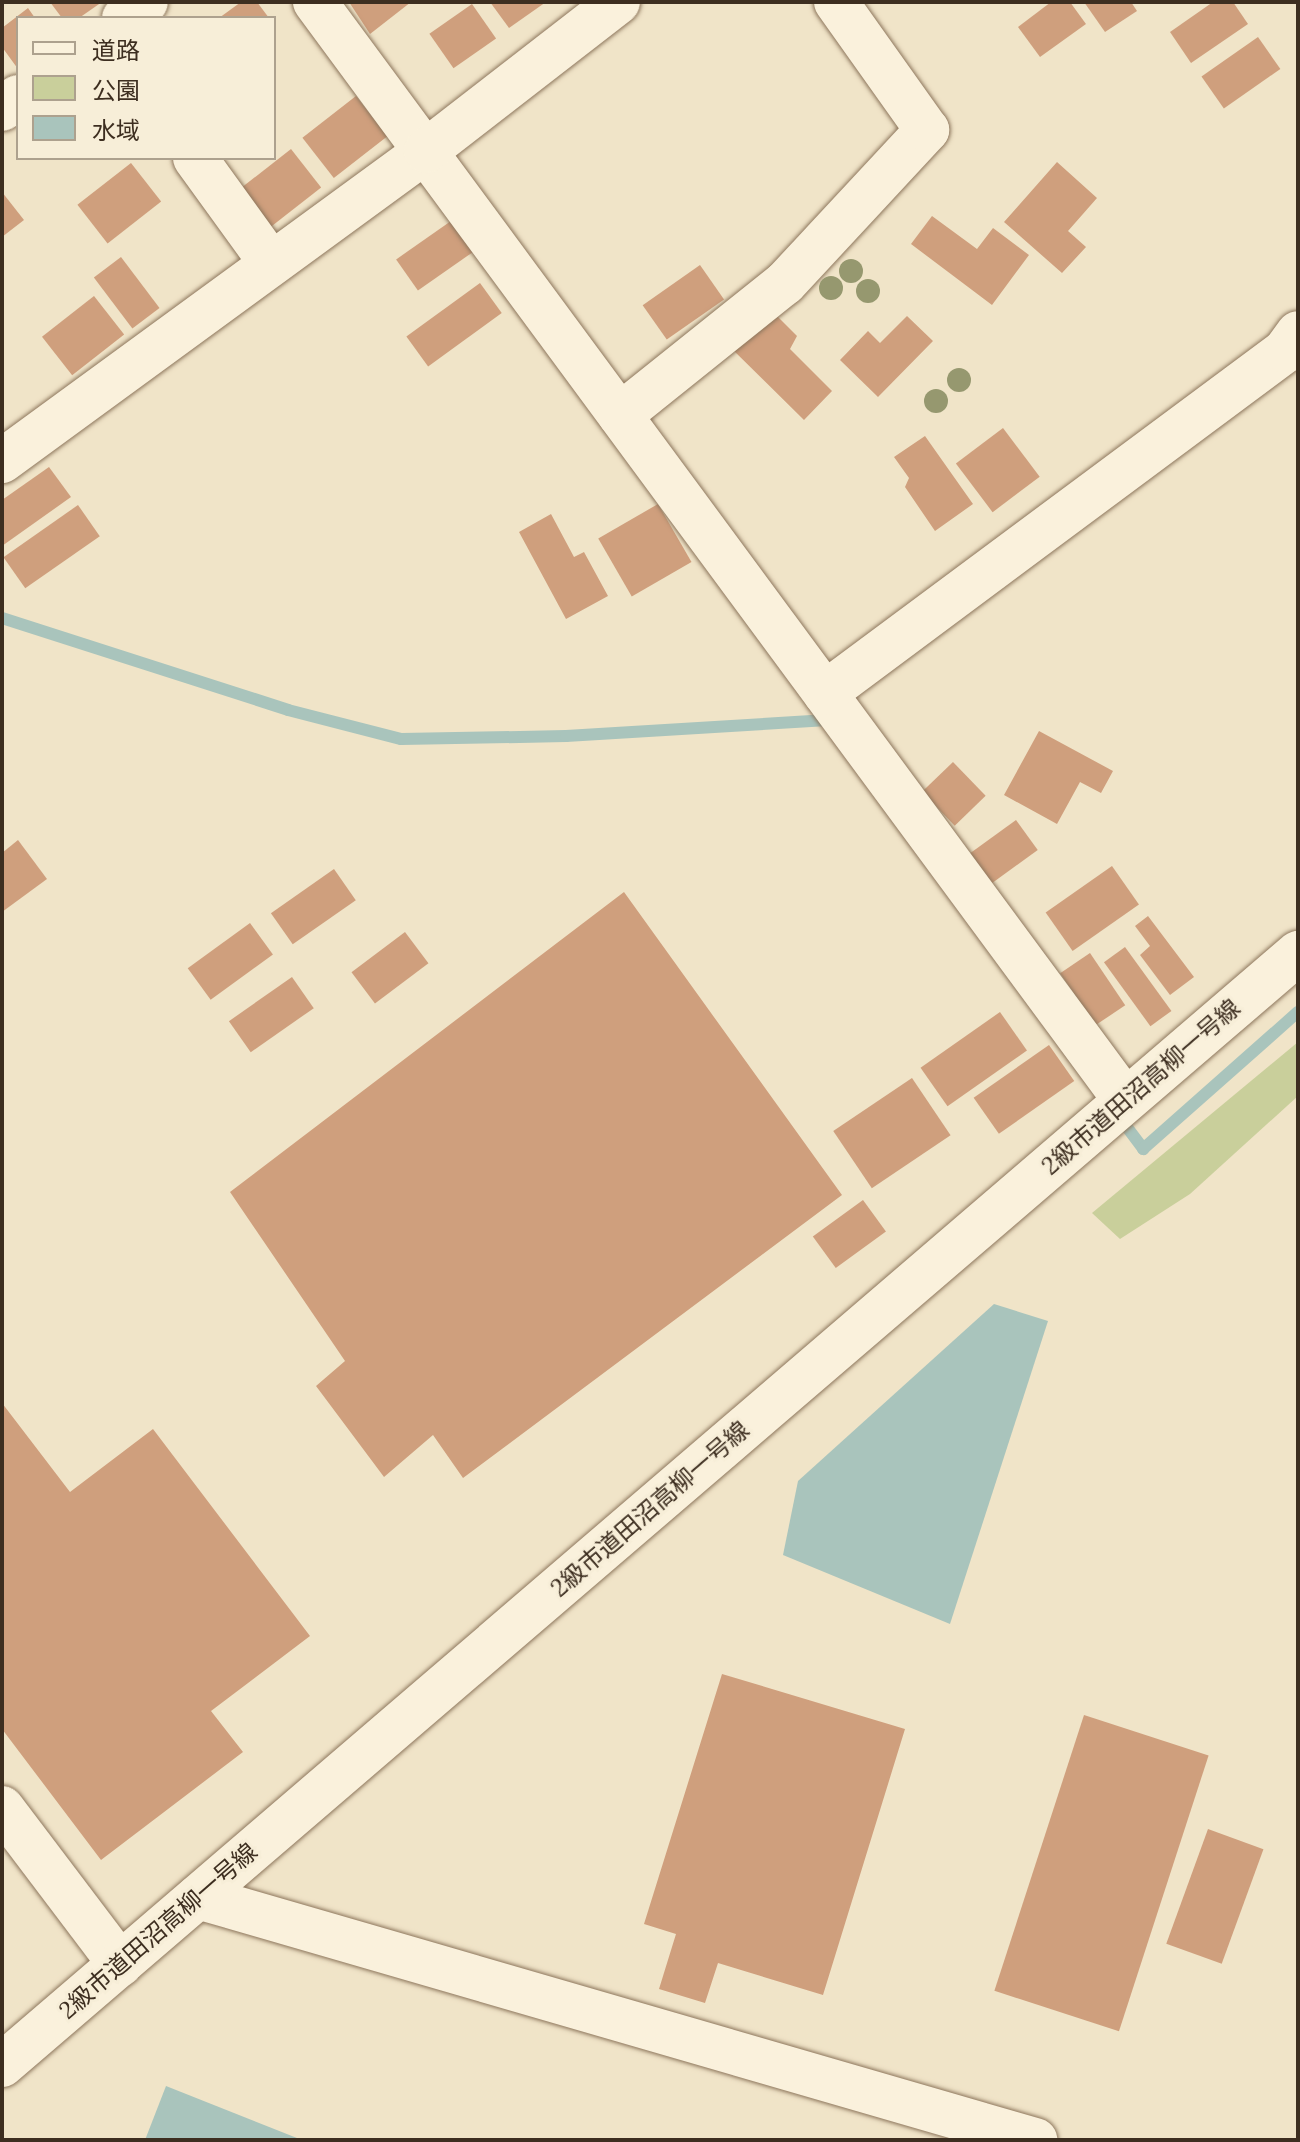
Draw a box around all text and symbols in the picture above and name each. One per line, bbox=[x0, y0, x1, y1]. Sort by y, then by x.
legend bbox=[16, 16, 276, 160]
text: 道路 bbox=[92, 35, 140, 66]
text: 公園 bbox=[92, 75, 140, 106]
text: 水域 bbox=[92, 115, 140, 146]
street label: 2級市道田沼高柳一号線 bbox=[1036, 993, 1246, 1181]
street label: 2級市道田沼高柳一号線 bbox=[545, 1415, 755, 1603]
street label: 2級市道田沼高柳一号線 bbox=[53, 1837, 263, 2025]

